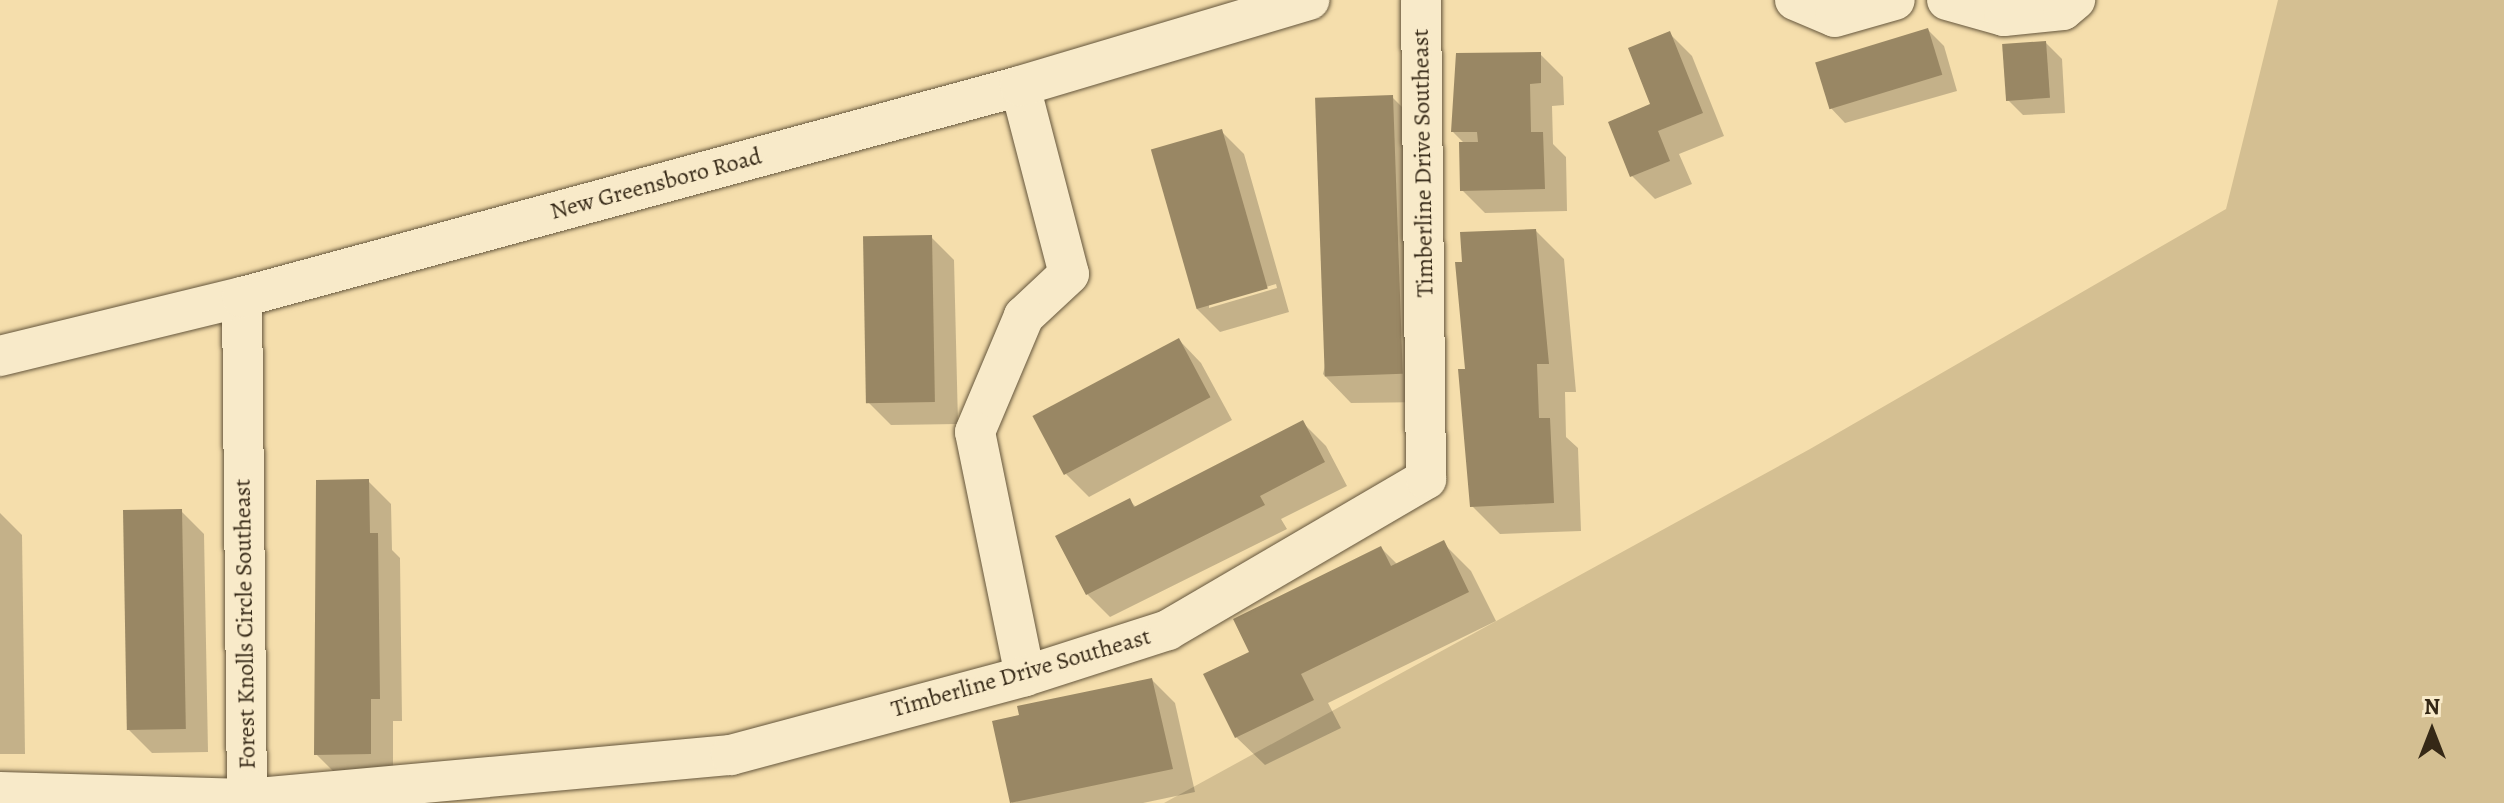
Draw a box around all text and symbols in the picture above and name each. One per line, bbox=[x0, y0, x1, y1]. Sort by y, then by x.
street label: Timberline Drive Southeast bbox=[1406, 28, 1440, 298]
street label: New Greensboro Road bbox=[547, 142, 765, 226]
street label: Forest Knolls Circle Southeast bbox=[228, 478, 262, 770]
street label: Timberline Drive Southeast bbox=[888, 622, 1154, 724]
north arrow bbox=[2392, 691, 2472, 771]
text: N bbox=[2424, 692, 2440, 722]

